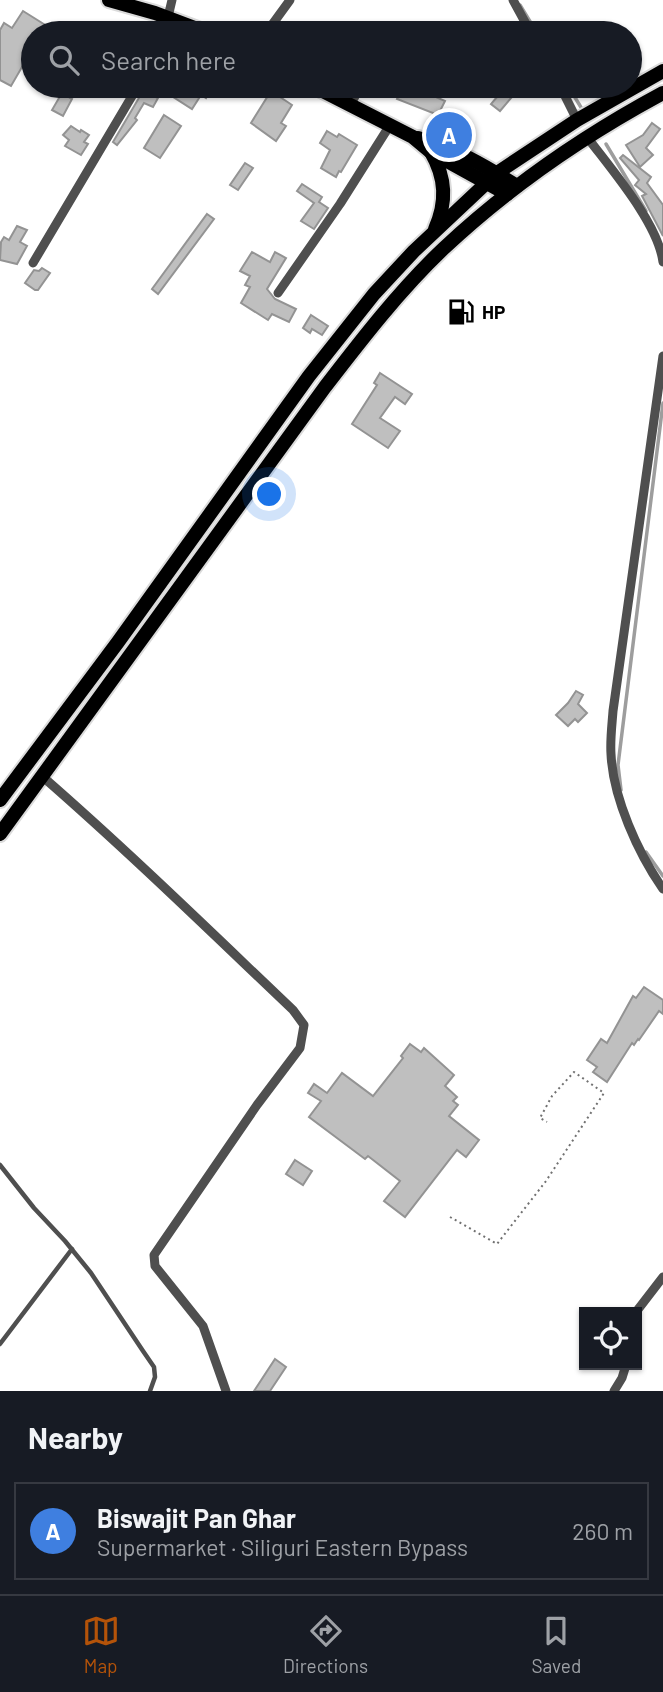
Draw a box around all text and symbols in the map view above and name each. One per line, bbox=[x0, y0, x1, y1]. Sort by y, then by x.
search box bbox=[21, 21, 642, 98]
icon: search bbox=[45, 41, 83, 79]
text: Search here bbox=[101, 44, 236, 75]
pin: A bbox=[426, 109, 472, 161]
fuel station icon: HP bbox=[446, 297, 476, 327]
place label: HP bbox=[482, 300, 505, 323]
your location bbox=[252, 477, 286, 511]
map controls bbox=[579, 1307, 642, 1370]
button: locate bbox=[579, 1307, 642, 1370]
text: Nearby bbox=[28, 1419, 123, 1455]
text: Biswajit Pan Ghar bbox=[97, 1502, 296, 1533]
text: A bbox=[45, 1517, 61, 1545]
text: 260 m bbox=[572, 1517, 633, 1545]
text: Supermarket · Siliguri Eastern Bypass bbox=[97, 1533, 468, 1561]
tab: Map bbox=[82, 1612, 120, 1677]
tab: Directions bbox=[283, 1612, 368, 1677]
tab: Saved bbox=[531, 1612, 581, 1677]

